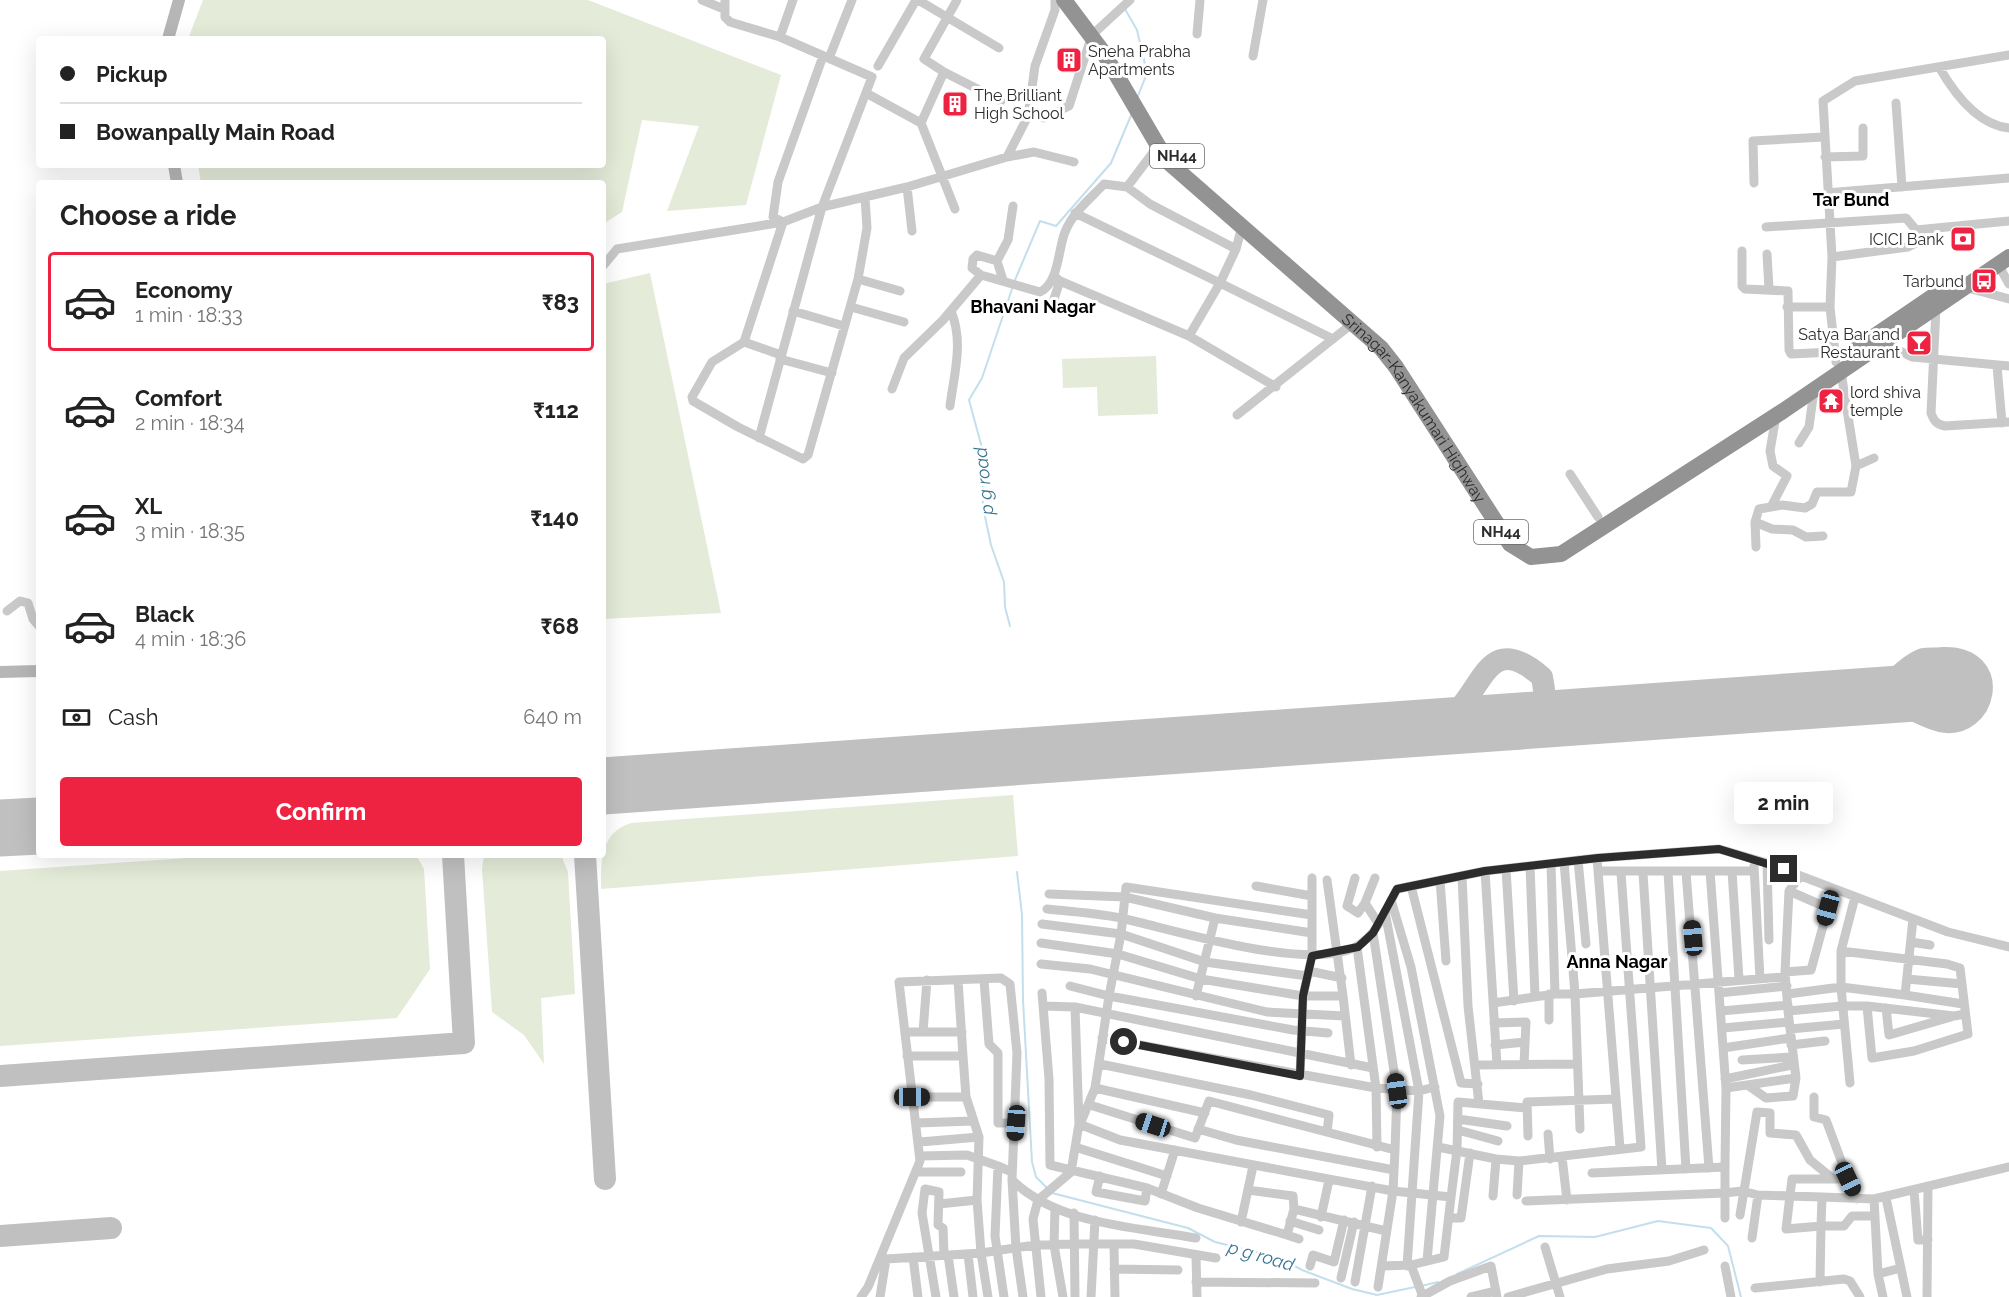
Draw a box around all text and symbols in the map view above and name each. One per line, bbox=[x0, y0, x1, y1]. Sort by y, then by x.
place label: Sneha Prabha Apartments bbox=[1088, 42, 1191, 79]
building icon: Sneha Prabha Apartments bbox=[1054, 45, 1084, 75]
text: Pickup bbox=[96, 61, 168, 87]
place label: The Brilliant High School bbox=[974, 86, 1064, 123]
building icon: The Brilliant High School bbox=[940, 89, 970, 119]
text: Bowanpally Main Road bbox=[96, 119, 335, 145]
road number: NH44 bbox=[1150, 144, 1204, 168]
district label: Tar Bund bbox=[1813, 189, 1889, 210]
text: Choose a ride bbox=[60, 200, 236, 231]
bank icon: ICICI Bank bbox=[1948, 224, 1978, 254]
place label: ICICI Bank bbox=[1869, 230, 1945, 249]
bus stop icon: Tarbund bbox=[1969, 266, 1999, 296]
place label: Tarbund bbox=[1903, 272, 1964, 291]
icon: car bbox=[63, 275, 117, 329]
text: Economy bbox=[135, 277, 233, 303]
text: ₹83 bbox=[542, 289, 579, 315]
district label: Bhavani Nagar bbox=[970, 296, 1096, 317]
text: 1 min · 18:33 bbox=[135, 303, 243, 327]
street label: Srinagar-Kanyakumari Highway bbox=[1338, 309, 1490, 506]
place label: Satya Bar and Restaurant bbox=[1798, 325, 1901, 362]
bar icon: Satya Bar and Restaurant bbox=[1904, 328, 1934, 358]
icon: car bbox=[63, 383, 117, 437]
place label: lord shiva temple bbox=[1850, 383, 1921, 420]
text: Comfort bbox=[135, 385, 222, 411]
temple icon: lord shiva temple bbox=[1816, 386, 1846, 416]
text: ₹112 bbox=[533, 397, 579, 423]
text: 2 min · 18:34 bbox=[135, 411, 245, 435]
water label: p g road bbox=[969, 445, 998, 517]
icon: car bbox=[63, 491, 117, 545]
text: XL bbox=[135, 493, 162, 519]
text: ₹140 bbox=[530, 505, 579, 531]
text: 3 min · 18:35 bbox=[135, 519, 245, 543]
road number: NH44 bbox=[1474, 520, 1528, 544]
icon: car bbox=[63, 599, 117, 653]
text: Black bbox=[135, 601, 194, 627]
text: ₹68 bbox=[541, 613, 579, 639]
text: 4 min · 18:36 bbox=[135, 627, 246, 651]
icon: cash bbox=[60, 701, 93, 734]
text: Cash bbox=[108, 704, 159, 730]
text: 640 m bbox=[523, 705, 582, 729]
button: Confirm bbox=[60, 777, 582, 846]
callout: 2 min bbox=[1734, 782, 1834, 824]
text: 2 min bbox=[1758, 791, 1809, 815]
route end bbox=[1770, 855, 1797, 882]
car bbox=[1815, 888, 1841, 928]
car bbox=[1682, 919, 1704, 957]
district label: Anna Nagar bbox=[1566, 951, 1668, 972]
route start bbox=[1110, 1028, 1137, 1055]
car bbox=[1386, 1072, 1408, 1110]
car bbox=[894, 1088, 930, 1106]
car bbox=[1006, 1104, 1026, 1142]
car bbox=[1133, 1111, 1173, 1139]
car bbox=[1832, 1159, 1864, 1199]
water label: p g road bbox=[1225, 1236, 1298, 1275]

